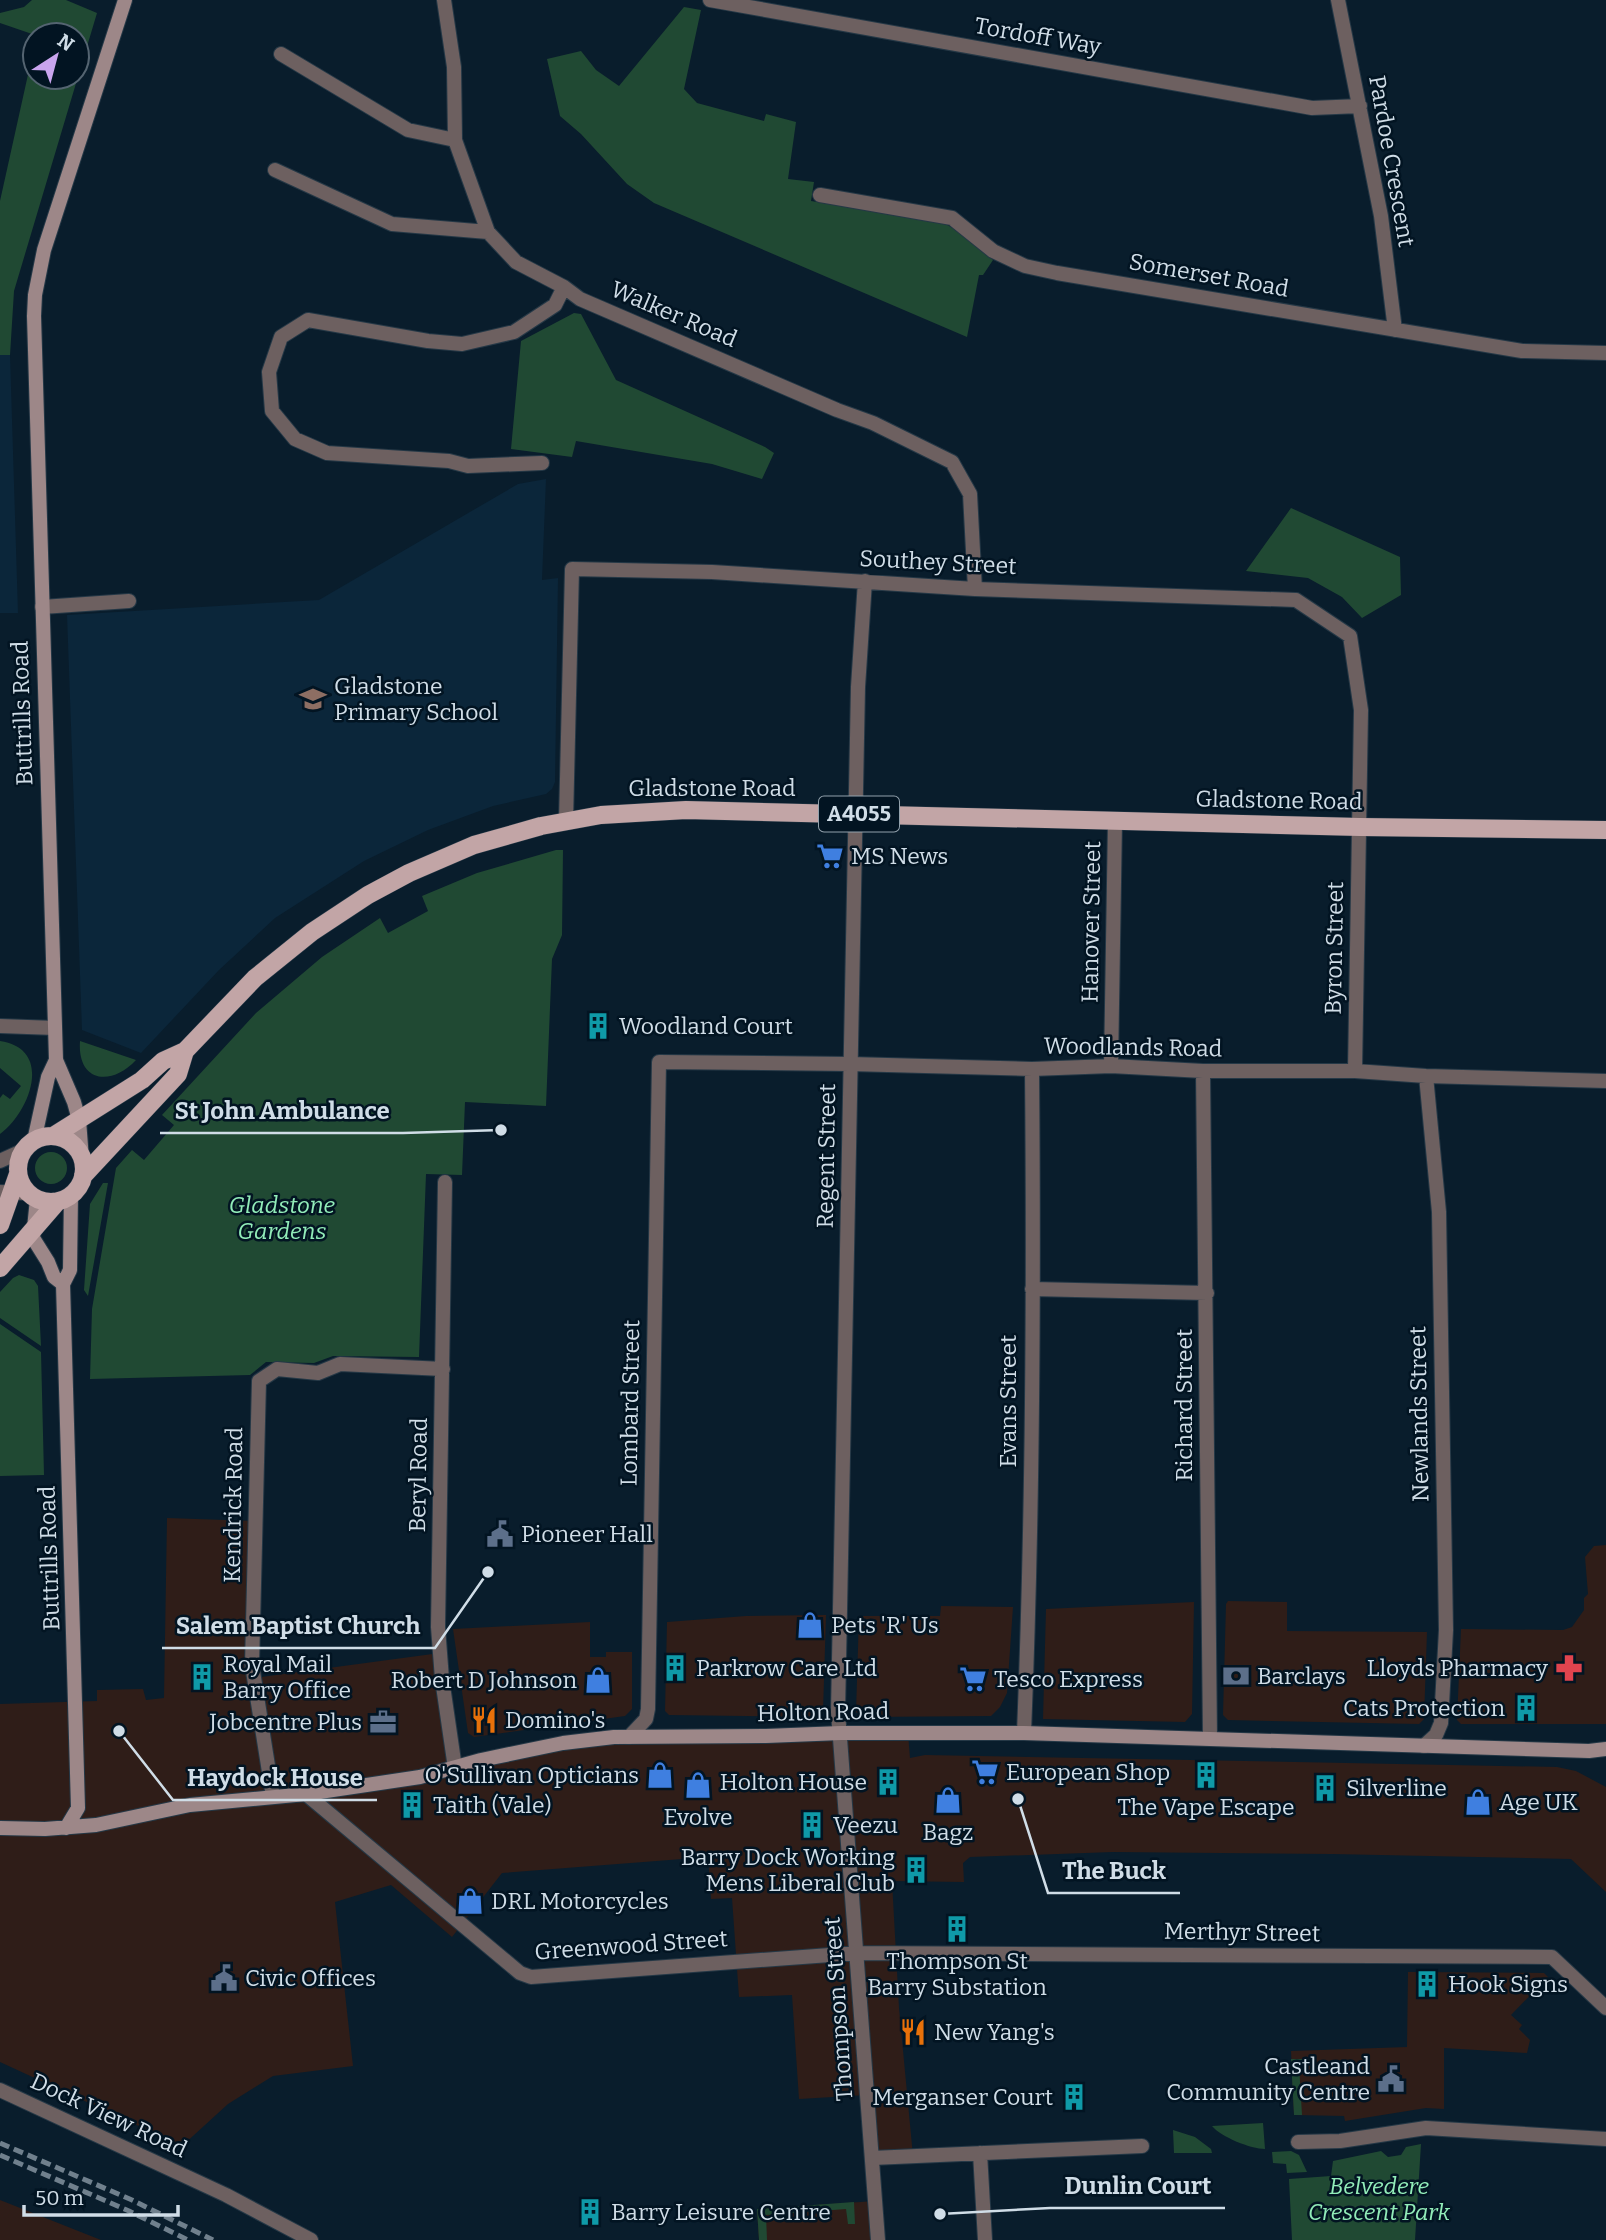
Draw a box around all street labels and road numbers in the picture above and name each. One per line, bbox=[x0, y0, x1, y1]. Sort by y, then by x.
street label: Tordoff Way bbox=[973, 11, 1104, 61]
street label: Pardoe Crescent bbox=[1363, 73, 1421, 249]
street label: Somerset Road bbox=[1127, 247, 1291, 303]
street label: Walker Road bbox=[607, 275, 742, 353]
street label: Southey Street bbox=[859, 544, 1017, 580]
street label: Buttrills Road bbox=[5, 640, 39, 786]
street label: Gladstone Road bbox=[628, 774, 796, 802]
street label: Gladstone Road bbox=[1195, 785, 1363, 815]
road number: A4055 bbox=[819, 796, 899, 832]
street label: Hanover Street bbox=[1076, 841, 1106, 1003]
street label: Byron Street bbox=[1319, 881, 1349, 1015]
street label: Woodlands Road bbox=[1043, 1031, 1223, 1063]
street label: Regent Street bbox=[811, 1083, 841, 1229]
street label: Lombard Street bbox=[615, 1320, 645, 1486]
street label: Newlands Street bbox=[1403, 1326, 1435, 1502]
street label: Richard Street bbox=[1170, 1329, 1198, 1481]
street label: Evans Street bbox=[994, 1335, 1022, 1467]
street label: Beryl Road bbox=[403, 1417, 433, 1533]
street label: Kendrick Road bbox=[218, 1426, 248, 1583]
street label: Buttrills Road bbox=[32, 1485, 66, 1631]
street label: Holton Road bbox=[757, 1697, 890, 1727]
street label: Thompson Street bbox=[818, 1916, 858, 2102]
street label: Merthyr Street bbox=[1164, 1917, 1320, 1947]
street label: Greenwood Street bbox=[534, 1924, 728, 1966]
street label: Dock View Road bbox=[26, 2066, 192, 2164]

